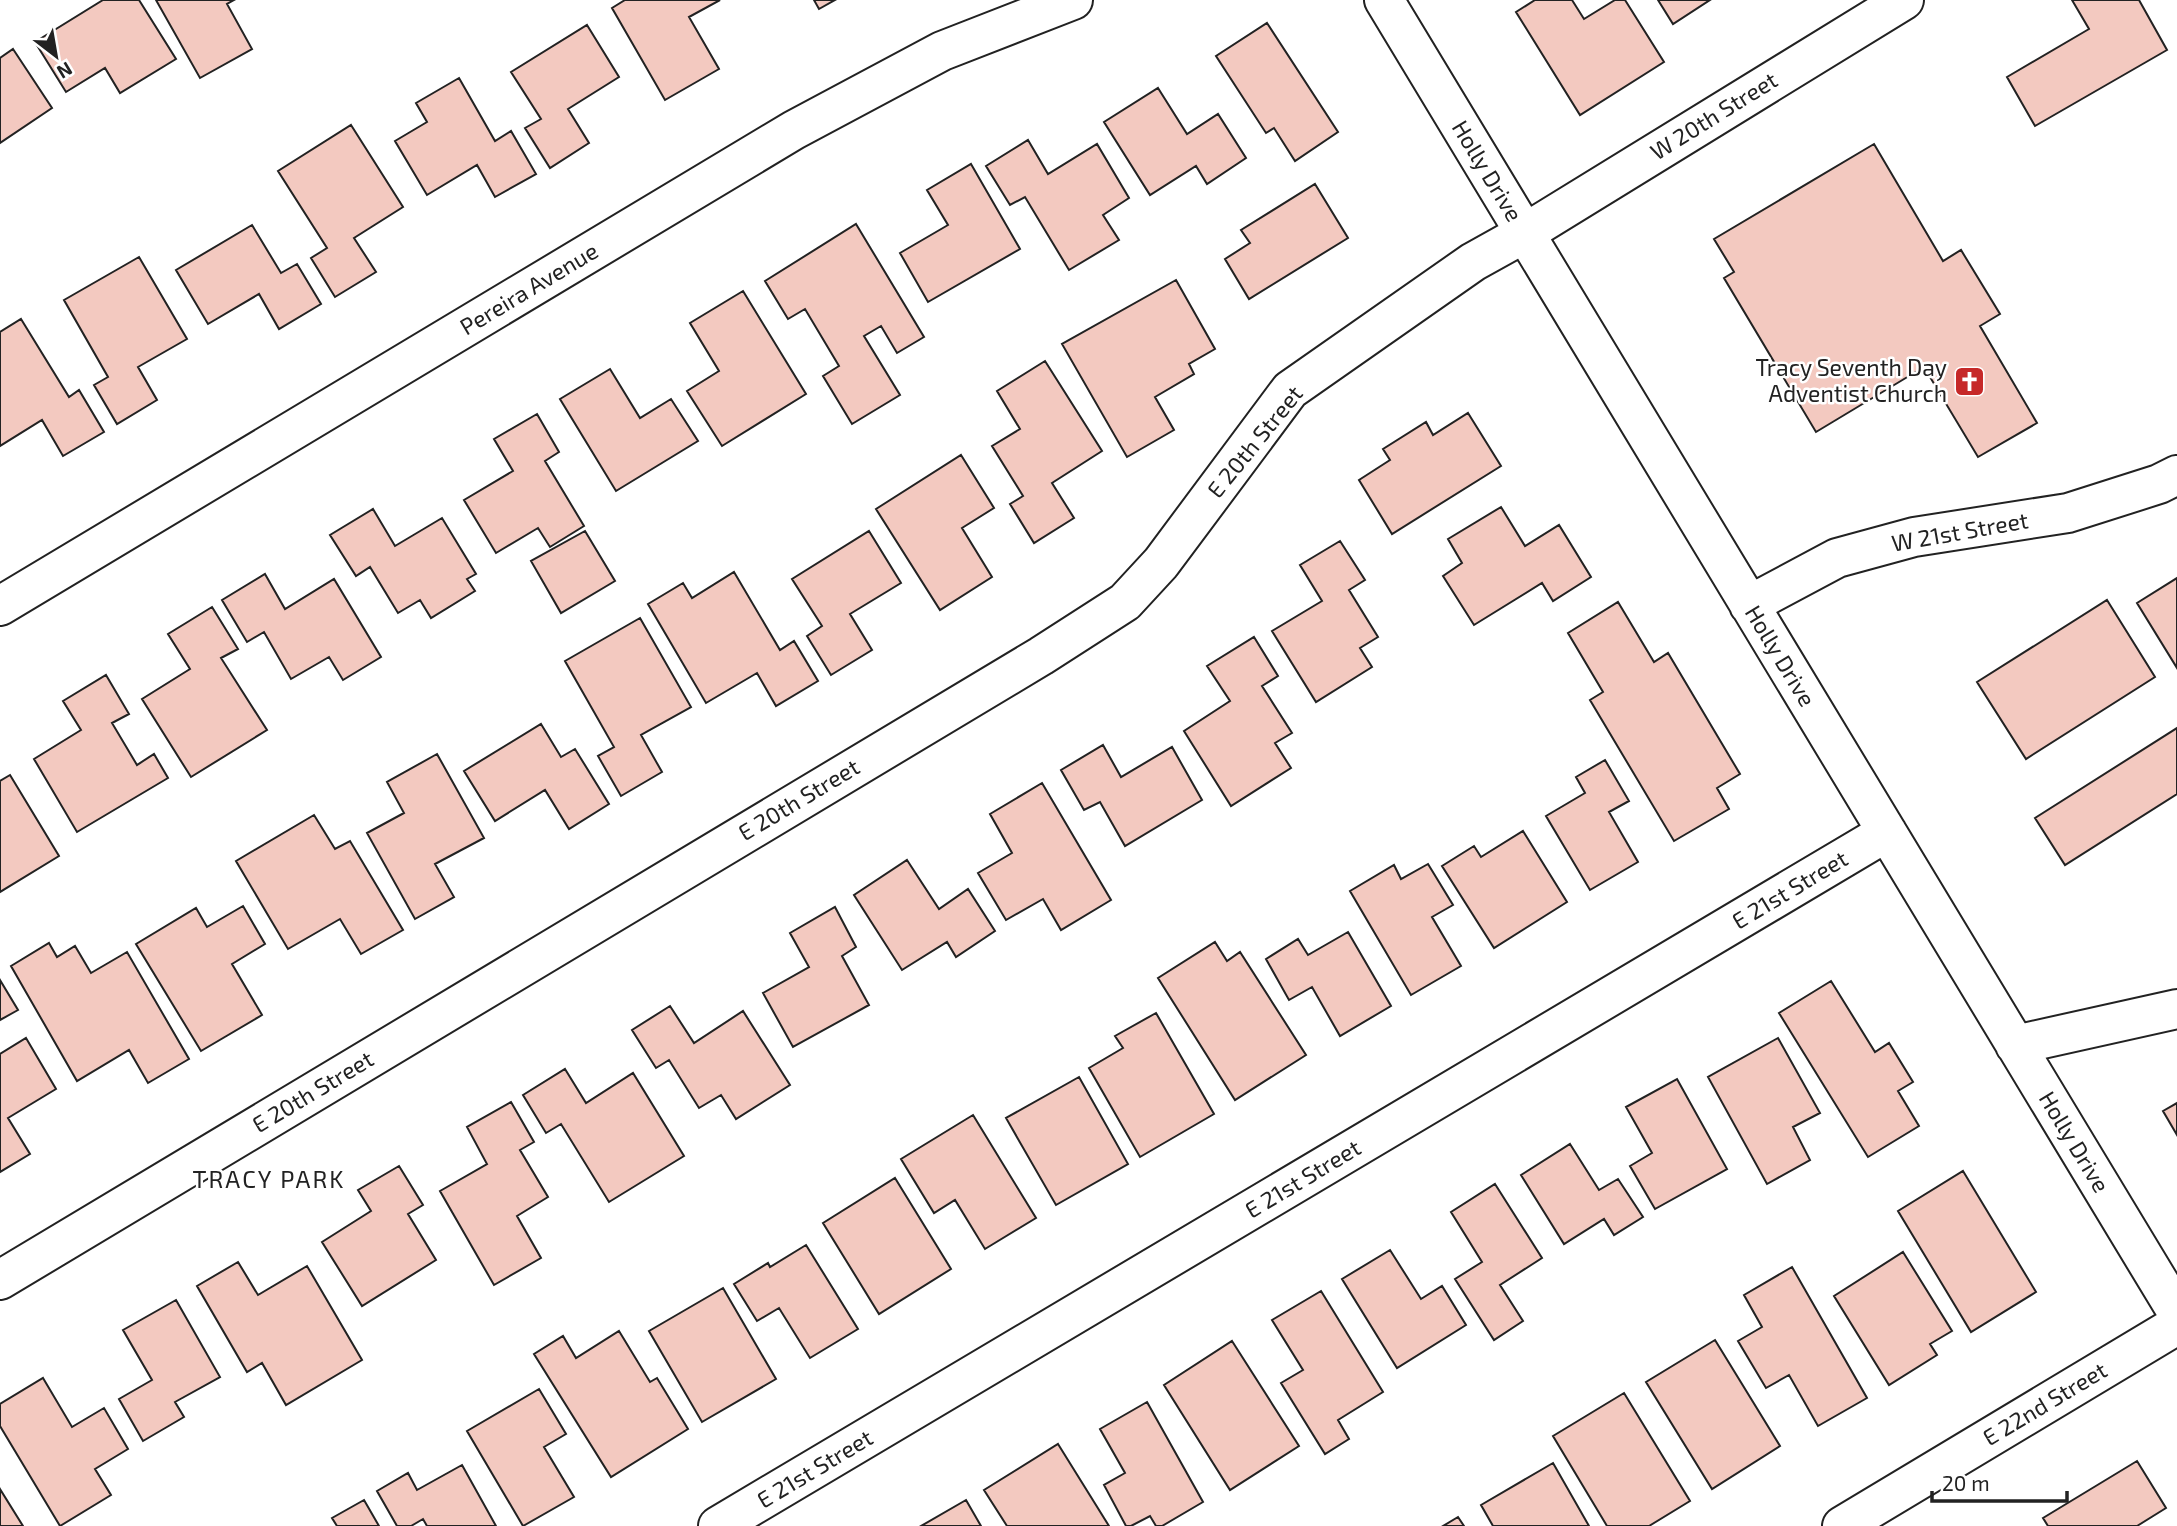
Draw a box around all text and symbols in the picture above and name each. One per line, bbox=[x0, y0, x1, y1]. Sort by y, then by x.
north arrow bbox=[21, 21, 91, 91]
text: N bbox=[53, 58, 77, 84]
street label: W 20th Street bbox=[1645, 65, 1782, 165]
street label: Holly Drive bbox=[1447, 115, 1529, 226]
street label: Pereira Avenue bbox=[454, 236, 603, 340]
place label: Tracy Seventh Day Adventist Church bbox=[1756, 353, 1947, 407]
church icon: Tracy Seventh Day Adventist Church bbox=[1953, 364, 1987, 398]
street label: E 20th Street bbox=[1201, 380, 1308, 503]
street label: W 21st Street bbox=[1889, 505, 2031, 557]
street label: Holly Drive bbox=[1740, 600, 1822, 711]
street label: E 20th Street bbox=[733, 752, 864, 846]
street label: E 21st Street bbox=[1727, 844, 1852, 935]
street label: E 20th Street bbox=[247, 1044, 378, 1138]
street label: Holly Drive bbox=[2034, 1086, 2116, 1197]
street label: E 21st Street bbox=[1240, 1133, 1365, 1224]
district label: TRACY PARK bbox=[193, 1164, 345, 1193]
street label: E 22nd Street bbox=[1978, 1355, 2112, 1451]
street label: E 21st Street bbox=[752, 1423, 877, 1514]
scale bar bbox=[1932, 1460, 2067, 1504]
text: 20 m bbox=[1942, 1470, 1990, 1495]

